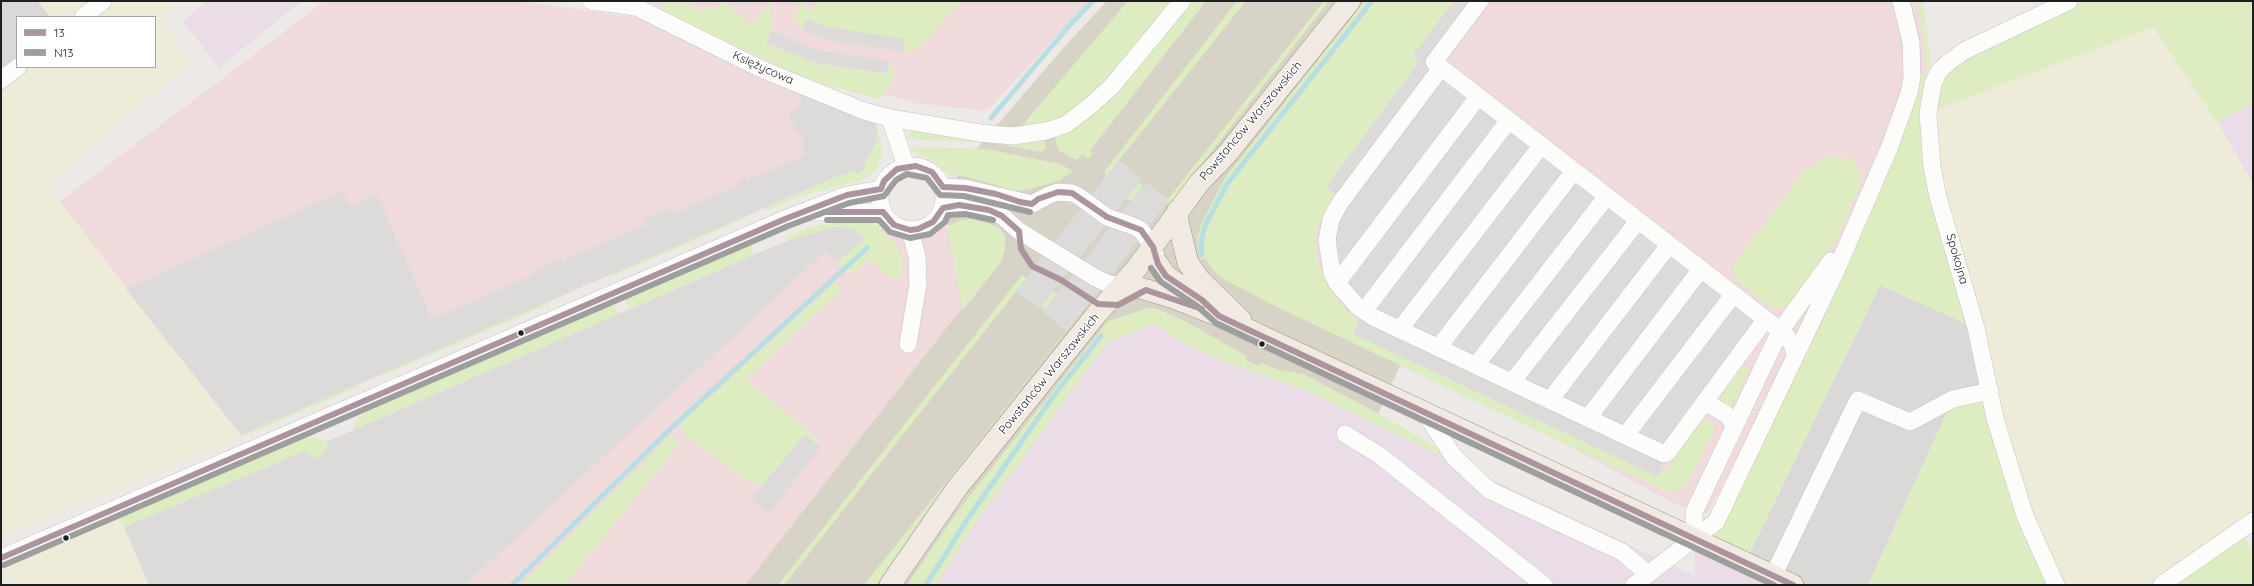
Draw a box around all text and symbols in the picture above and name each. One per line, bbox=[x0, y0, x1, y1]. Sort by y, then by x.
legend bbox=[16, 16, 156, 68]
text: 13 bbox=[54, 25, 65, 40]
text: N13 bbox=[54, 45, 73, 60]
street label: Księżycowa bbox=[730, 48, 796, 88]
street label: Powstańców Warszawskich bbox=[1197, 58, 1305, 184]
street label: Spokojna bbox=[1943, 232, 1971, 286]
street label: Powstańców Warszawskich bbox=[996, 311, 1102, 437]
unlabelled marker bbox=[516, 328, 526, 338]
unlabelled marker bbox=[1257, 339, 1267, 349]
unlabelled marker bbox=[61, 533, 71, 543]

